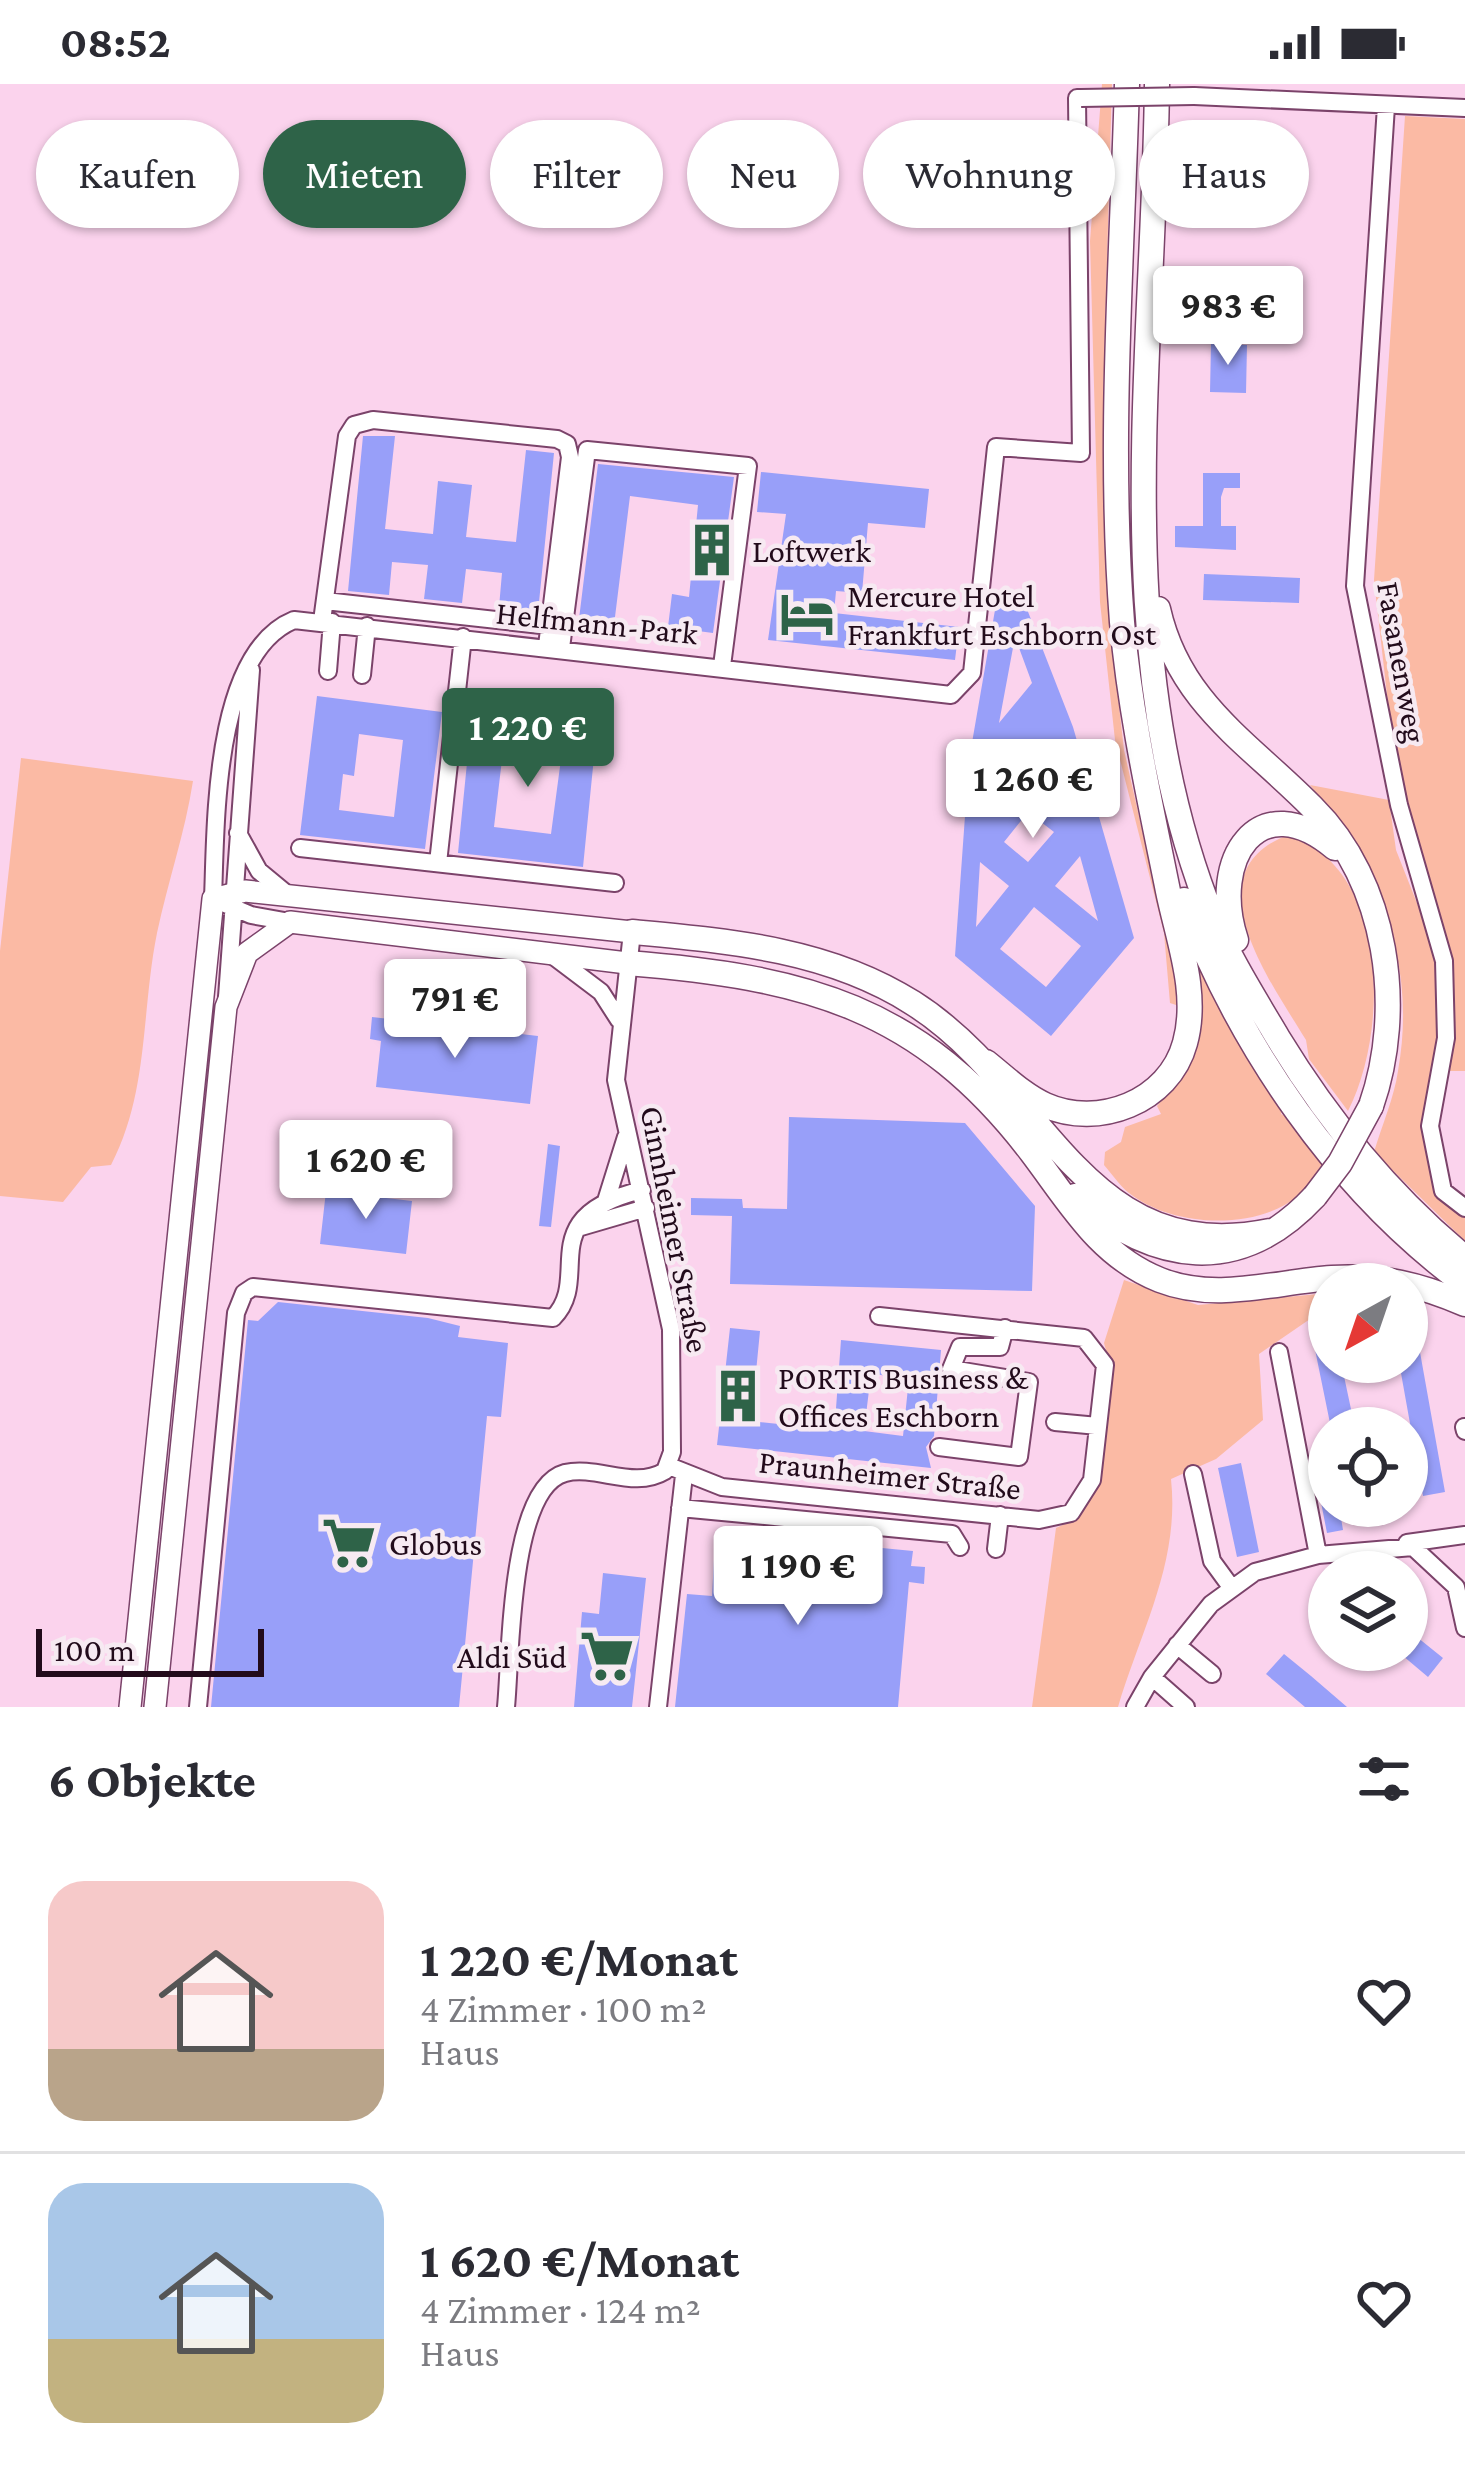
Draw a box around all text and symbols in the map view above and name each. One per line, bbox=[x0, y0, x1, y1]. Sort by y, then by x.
text: 08:52 bbox=[60, 17, 170, 67]
chip: Kaufen bbox=[36, 120, 239, 228]
chip: Mieten bbox=[263, 120, 466, 228]
chip: Filter bbox=[490, 120, 663, 228]
chip: Neu bbox=[687, 120, 839, 228]
chip: Wohnung bbox=[863, 120, 1115, 228]
chip: Haus bbox=[1139, 120, 1309, 228]
pin: 983 € bbox=[1144, 266, 1312, 368]
text: 983 € bbox=[1180, 283, 1276, 326]
building icon: Loftwerk bbox=[683, 521, 741, 579]
place label: Loftwerk bbox=[752, 532, 871, 569]
place label: Mercure Hotel Frankfurt Eschborn Ost bbox=[847, 577, 1157, 652]
street label: Fasanenweg bbox=[1370, 578, 1435, 746]
hotel icon: Mercure Hotel Frankfurt Eschborn Ost bbox=[778, 585, 836, 643]
street label: Helfmann-Park bbox=[494, 594, 700, 652]
pin: 1 220 € bbox=[417, 688, 639, 790]
text: 1 220 € bbox=[469, 705, 587, 748]
pin: 1 260 € bbox=[922, 739, 1144, 841]
text: 1 260 € bbox=[973, 756, 1093, 799]
pin: 791 € bbox=[371, 959, 539, 1061]
text: 791 € bbox=[411, 976, 499, 1019]
street label: Ginnheimer Straße bbox=[633, 1103, 718, 1356]
pin: 1 620 € bbox=[255, 1120, 477, 1222]
text: 1 620 € bbox=[306, 1137, 426, 1180]
north arrow bbox=[1308, 1263, 1428, 1383]
map controls bbox=[1308, 1263, 1428, 1671]
place label: PORTIS Business & Offices Eschborn bbox=[778, 1359, 1029, 1434]
building icon: PORTIS Business & Offices Eschborn bbox=[709, 1367, 767, 1425]
button: locate bbox=[1308, 1407, 1428, 1527]
street label: Praunheimer Straße bbox=[757, 1442, 1023, 1507]
supermarket icon: Globus bbox=[320, 1514, 378, 1572]
place label: Globus bbox=[389, 1525, 482, 1562]
pin: 1 190 € bbox=[687, 1526, 909, 1628]
text: 1 190 € bbox=[741, 1543, 855, 1586]
button: layers bbox=[1308, 1551, 1428, 1671]
scale bar bbox=[36, 1623, 264, 1676]
supermarket icon: Aldi Süd bbox=[578, 1627, 636, 1685]
text: 100 m bbox=[54, 1631, 135, 1668]
place label: Aldi Süd bbox=[457, 1638, 567, 1675]
icon: filters bbox=[1351, 1746, 1417, 1812]
text: 6 Objekte bbox=[48, 1751, 256, 1808]
icon: home bbox=[144, 1929, 288, 2073]
text: 1 220 €/Monat bbox=[420, 1930, 738, 1987]
icon: heart bbox=[1351, 1968, 1417, 2034]
text: 4 Zimmer · 100 m² bbox=[420, 1987, 706, 2030]
text: Haus bbox=[420, 2030, 500, 2073]
icon: home bbox=[144, 2231, 288, 2375]
text: 1 620 €/Monat bbox=[420, 2231, 739, 2288]
icon: heart bbox=[1351, 2270, 1417, 2336]
text: 4 Zimmer · 124 m² bbox=[420, 2288, 701, 2331]
text: Haus bbox=[420, 2331, 500, 2374]

